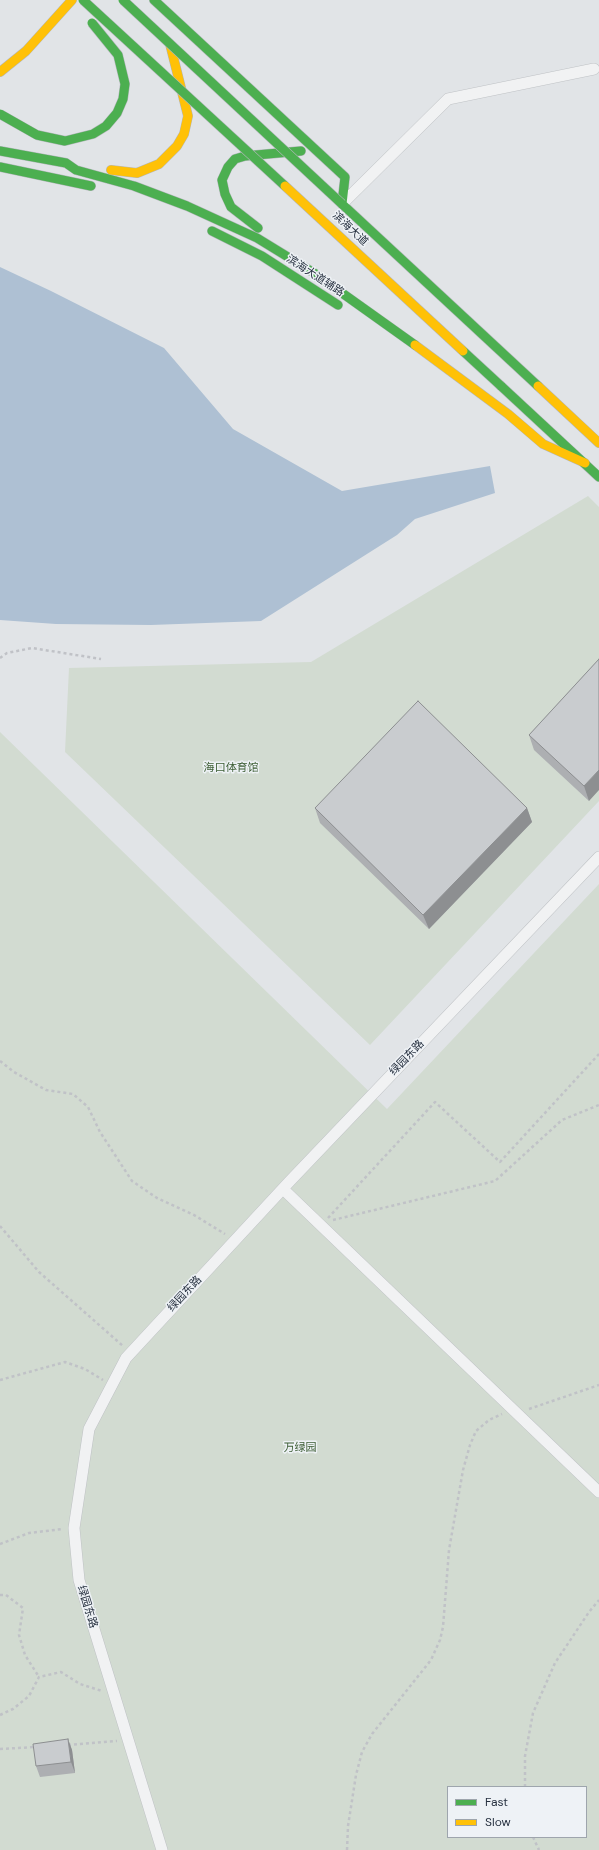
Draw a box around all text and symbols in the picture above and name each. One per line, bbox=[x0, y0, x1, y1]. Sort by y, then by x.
street label: 滨海大道 bbox=[329, 209, 371, 249]
street label: 滨海大道辅路 bbox=[284, 252, 346, 300]
park label: 海口体育馆 bbox=[204, 761, 258, 775]
street label: 绿园东路 bbox=[387, 1038, 427, 1078]
street label: 绿园东路 bbox=[165, 1273, 205, 1315]
park label: 万绿园 bbox=[284, 1441, 316, 1455]
street label: 绿园东路 bbox=[74, 1584, 100, 1630]
legend bbox=[447, 1786, 587, 1838]
text: Fast bbox=[485, 1794, 508, 1810]
text: Slow bbox=[485, 1814, 511, 1830]

